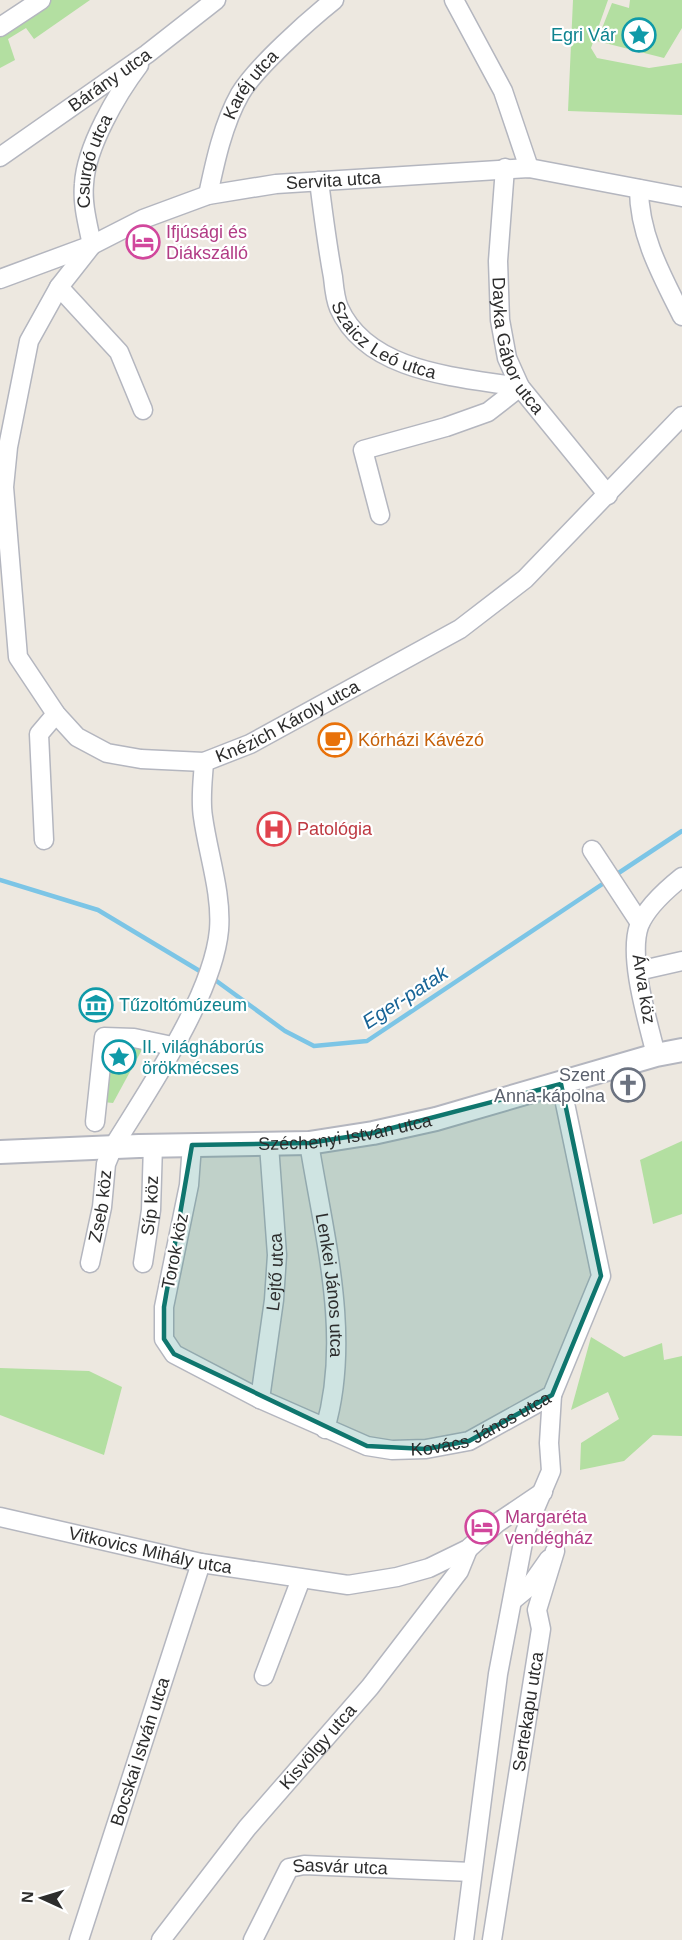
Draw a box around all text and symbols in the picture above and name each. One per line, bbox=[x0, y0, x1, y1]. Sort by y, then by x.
place icon: Egri Vár bbox=[621, 17, 657, 53]
place label: Egri Vár bbox=[551, 25, 616, 45]
street label: Bárány utca bbox=[65, 44, 156, 116]
street label: Karéj utca bbox=[219, 45, 283, 122]
street label: Csurgó utca bbox=[74, 110, 116, 209]
street label: Servita utca bbox=[285, 167, 382, 193]
place label: Ifjúsági és Diákszálló bbox=[166, 222, 248, 263]
hotel icon: Ifjúsági és Diákszálló bbox=[125, 224, 161, 260]
street label: Dayka Gábor utca bbox=[489, 277, 549, 419]
street label: Szaicz Leó utca bbox=[327, 298, 439, 383]
street label: Knézich Károly utca bbox=[213, 676, 363, 767]
cafe icon: Kórházi Kávézó bbox=[317, 722, 353, 758]
place label: Kórházi Kávézó bbox=[358, 730, 484, 750]
hospital icon: Patológia bbox=[256, 811, 292, 847]
place label: Patológia bbox=[297, 819, 373, 839]
street label: Árva köz bbox=[629, 953, 659, 1025]
water label: Eger-patak bbox=[358, 961, 453, 1033]
museum icon: Tűzoltómúzeum bbox=[78, 987, 114, 1023]
place label: Tűzoltómúzeum bbox=[119, 995, 247, 1015]
place label: II. világháborús örökmécses bbox=[142, 1037, 264, 1078]
place icon: II. világháborús örökmécses bbox=[101, 1039, 137, 1075]
place label: Szent Anna-kápolna bbox=[494, 1065, 606, 1106]
church icon: Szent Anna-kápolna bbox=[610, 1067, 646, 1103]
street label: Széchenyi István utca bbox=[258, 1110, 434, 1154]
street label: Zseb köz bbox=[85, 1169, 115, 1244]
street label: Síp köz bbox=[137, 1175, 162, 1237]
street label: Torok köz bbox=[158, 1211, 192, 1291]
street label: Lenkei János utca bbox=[312, 1212, 346, 1359]
street label: Lejtő utca bbox=[263, 1231, 287, 1312]
street label: Kovács János utca bbox=[410, 1387, 555, 1459]
place label: Margaréta vendégház bbox=[505, 1507, 593, 1548]
hotel icon: Margaréta vendégház bbox=[464, 1509, 500, 1545]
street label: Vitkovics Mihály utca bbox=[67, 1523, 234, 1578]
street label: Sertekapu utca bbox=[509, 1649, 547, 1773]
street label: Bocskai István utca bbox=[107, 1674, 174, 1829]
street label: Kisvölgy utca bbox=[275, 1699, 361, 1793]
street label: Sasvár utca bbox=[291, 1855, 389, 1879]
north arrow bbox=[12, 1868, 72, 1928]
text: N bbox=[19, 1891, 36, 1903]

